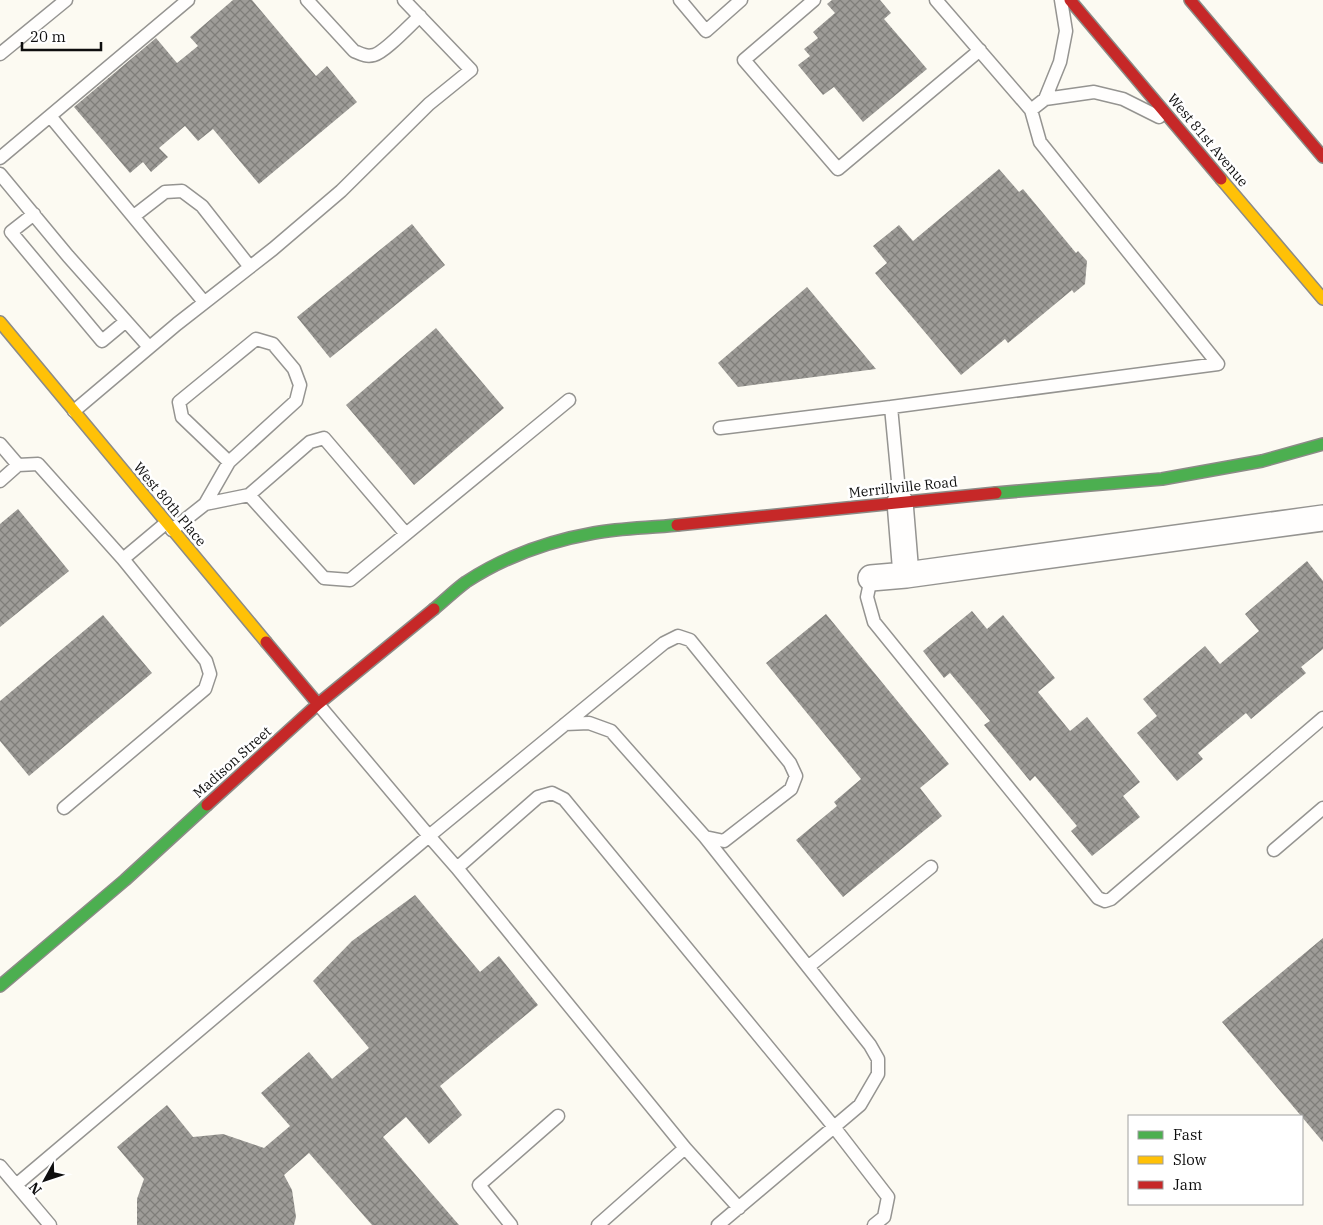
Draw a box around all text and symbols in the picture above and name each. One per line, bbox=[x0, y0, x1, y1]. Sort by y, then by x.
scale bar bbox=[22, 20, 101, 52]
text: 20 m bbox=[30, 27, 66, 46]
street label: West 81st Avenue bbox=[1164, 90, 1252, 190]
street label: West 80th Place bbox=[130, 458, 210, 550]
street label: Merrillville Road bbox=[848, 472, 959, 502]
street label: Madison Street bbox=[189, 722, 275, 802]
legend bbox=[1128, 1115, 1303, 1205]
text: Fast bbox=[1173, 1125, 1203, 1144]
text: Slow bbox=[1173, 1150, 1207, 1169]
north arrow bbox=[20, 1155, 70, 1205]
text: Jam bbox=[1173, 1175, 1202, 1194]
text: N bbox=[25, 1178, 45, 1198]

